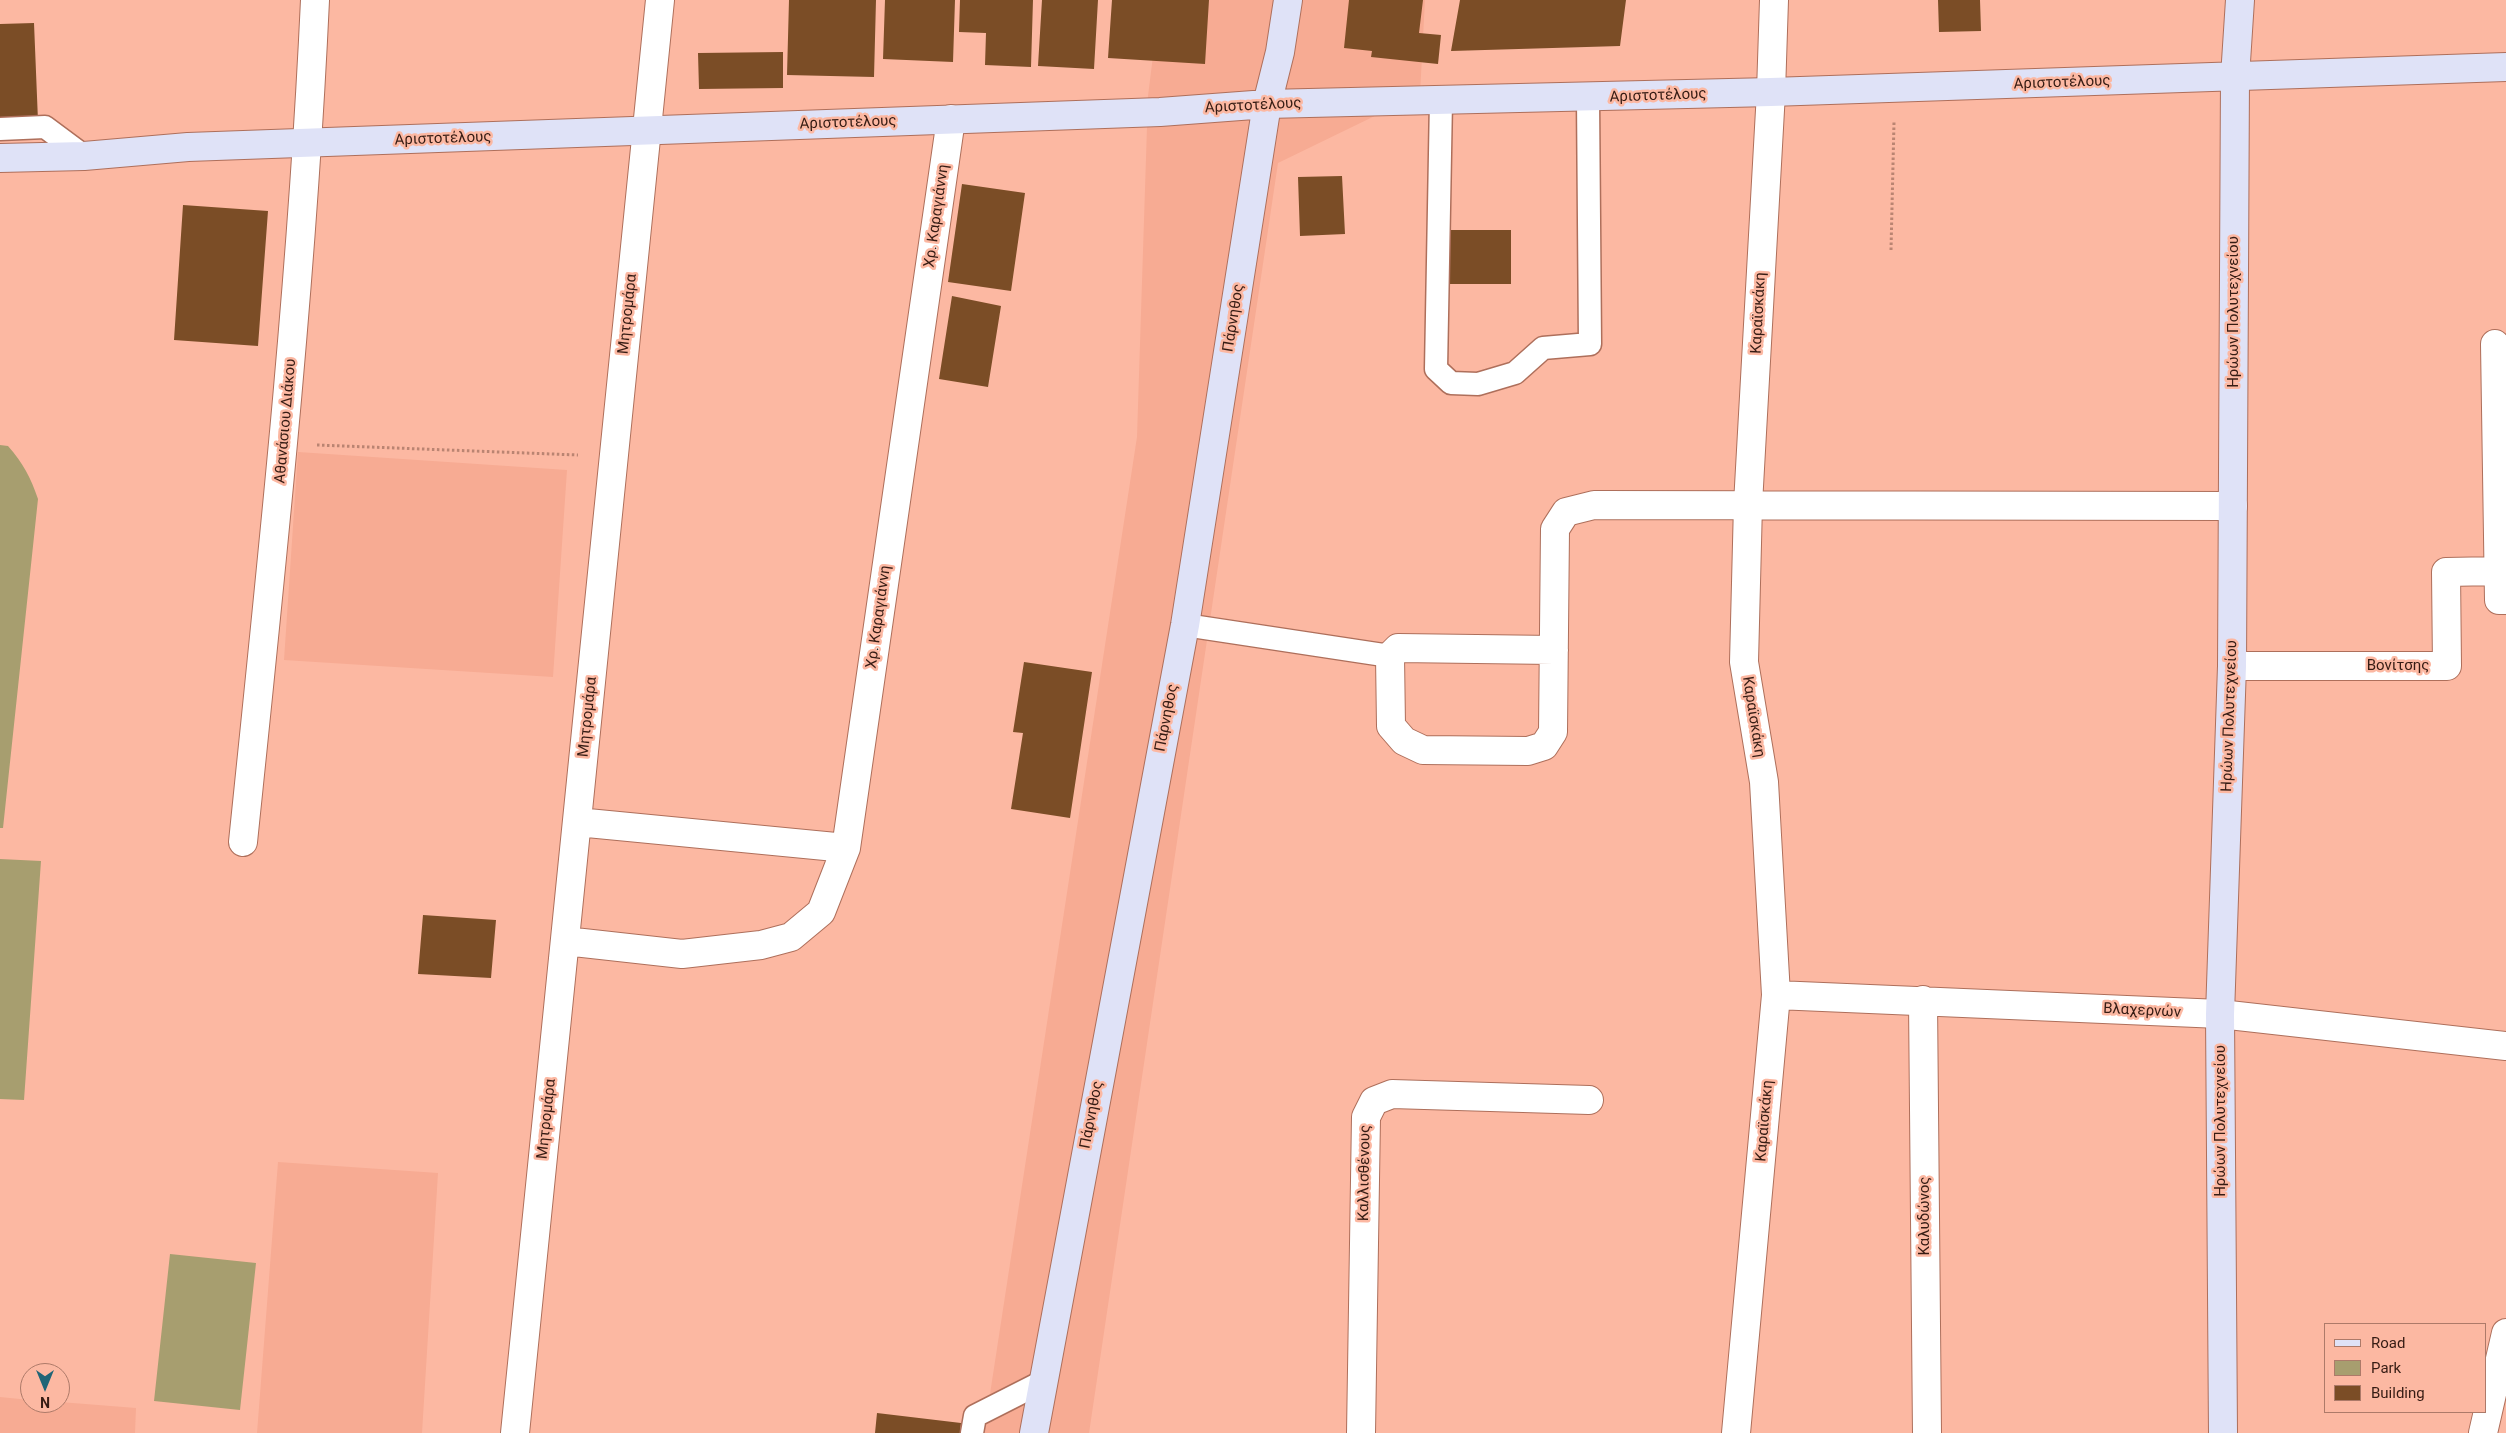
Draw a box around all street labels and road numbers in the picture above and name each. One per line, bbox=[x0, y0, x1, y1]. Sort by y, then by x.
street label: Αριστοτέλους bbox=[2013, 72, 2111, 94]
street label: Αριστοτέλους bbox=[1609, 85, 1707, 107]
street label: Αριστοτέλους bbox=[1204, 94, 1302, 118]
street label: Αριστοτέλους bbox=[799, 112, 897, 134]
street label: Αριστοτέλους bbox=[394, 128, 492, 150]
street label: Χρ. Καραγιάννη bbox=[921, 163, 953, 269]
street label: Ηρώων Πολυτεχνείου bbox=[2225, 236, 2243, 388]
street label: Καραϊσκάκη bbox=[1748, 272, 1770, 354]
street label: Μητρομάρα bbox=[615, 273, 641, 355]
street label: Πάρνηθος bbox=[1220, 283, 1248, 353]
street label: Αθανάσιου Διάκου bbox=[272, 358, 300, 484]
street label: Χρ. Καραγιάννη bbox=[863, 564, 895, 670]
street label: Ηρώων Πολυτεχνείου bbox=[2218, 640, 2242, 792]
street label: Βονίτσης bbox=[2367, 657, 2429, 675]
street label: Καραϊσκάκη bbox=[1738, 675, 1768, 759]
street label: Μητρομάρα bbox=[575, 676, 601, 758]
street label: Πάρνηθος bbox=[1152, 683, 1182, 753]
street label: Βλαχερνών bbox=[2103, 1000, 2181, 1022]
street label: Ηρώων Πολυτεχνείου bbox=[2212, 1045, 2230, 1197]
street label: Μητρομάρα bbox=[534, 1078, 560, 1160]
street label: Πάρνηθος bbox=[1077, 1080, 1107, 1150]
street label: Καραϊσκάκη bbox=[1752, 1080, 1778, 1162]
street label: Καλλισθένους bbox=[1355, 1125, 1375, 1221]
street label: Καλυδώνος bbox=[1916, 1177, 1934, 1255]

